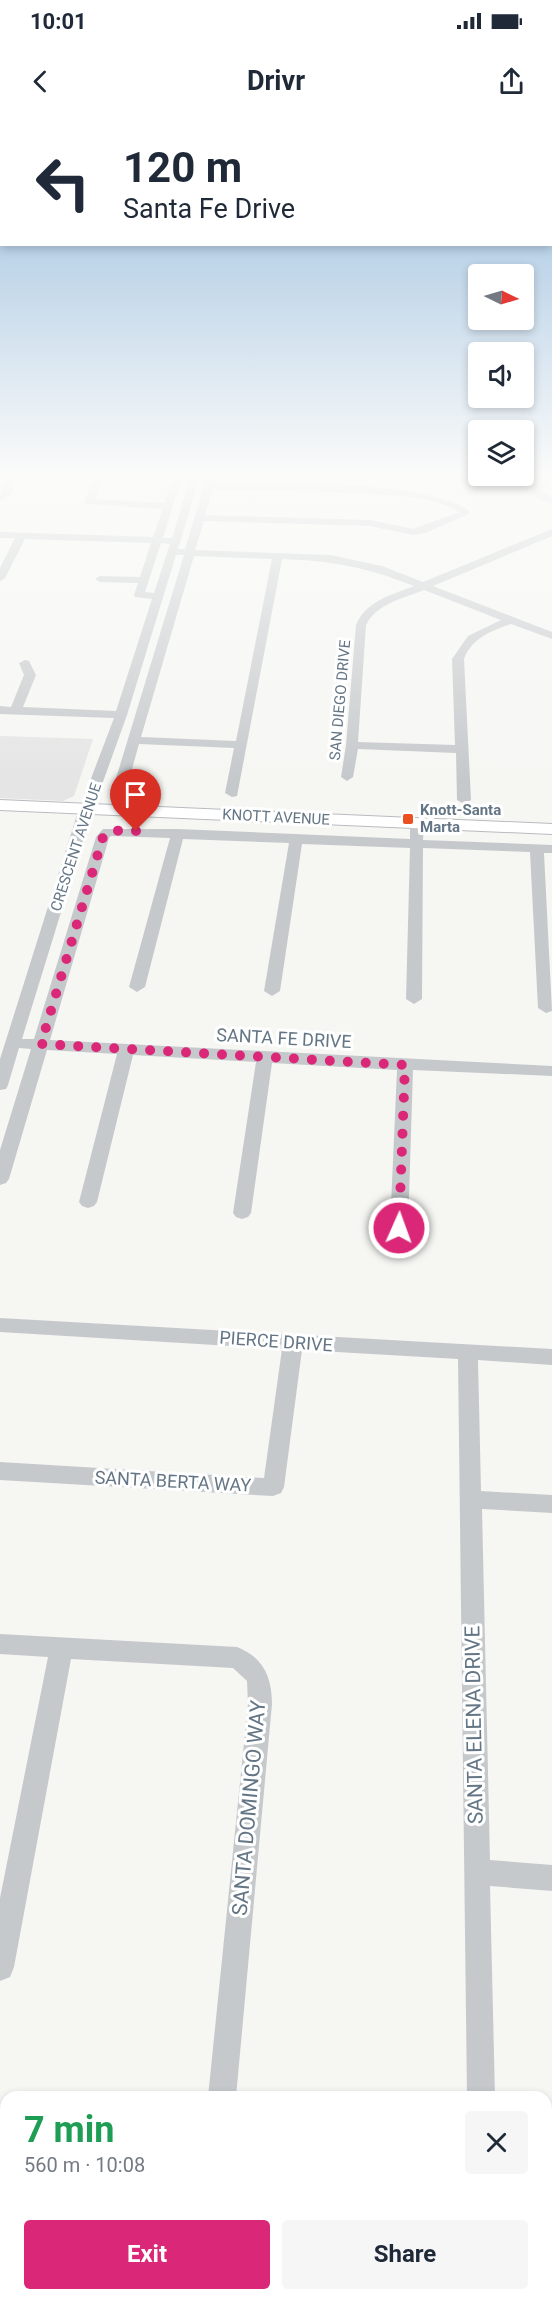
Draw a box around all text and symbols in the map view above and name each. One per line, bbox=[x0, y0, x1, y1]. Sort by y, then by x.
text: 10:01 bbox=[30, 9, 87, 34]
icon: back bbox=[24, 65, 57, 98]
text: Drivr bbox=[247, 65, 305, 97]
icon: share bbox=[495, 65, 528, 98]
text: 120 m bbox=[123, 143, 242, 192]
icon: left bbox=[24, 144, 102, 222]
text: Santa Fe Drive bbox=[123, 193, 295, 225]
north arrow bbox=[468, 264, 534, 330]
map controls bbox=[468, 264, 534, 486]
button: sound bbox=[468, 342, 534, 408]
button: layers bbox=[468, 420, 534, 486]
street label: SAN DIEGO DRIVE bbox=[326, 638, 354, 761]
pin bbox=[110, 769, 161, 831]
icon: arrive bbox=[119, 778, 152, 811]
street label: CRESCENT AVENUE bbox=[47, 780, 105, 913]
place label: Knott-Santa Marta bbox=[420, 801, 501, 836]
street label: KNOTT AVENUE bbox=[222, 805, 331, 829]
marker: Knott-Santa Marta bbox=[401, 812, 415, 826]
street label: SANTA FE DRIVE bbox=[216, 1024, 352, 1052]
position arrow bbox=[367, 1196, 431, 1260]
street label: PIERCE DRIVE bbox=[219, 1327, 333, 1355]
street label: SANTA BERTA WAY bbox=[94, 1466, 252, 1496]
street label: SANTA ELENA DRIVE bbox=[460, 1626, 488, 1824]
street label: SANTA DOMINGO WAY bbox=[228, 1699, 270, 1917]
text: 7 min bbox=[24, 2109, 115, 2151]
button: close bbox=[465, 2111, 528, 2174]
text: 560 m · 10:08 bbox=[24, 2153, 145, 2177]
button: Exit bbox=[24, 2220, 270, 2289]
button: Share bbox=[282, 2220, 528, 2289]

